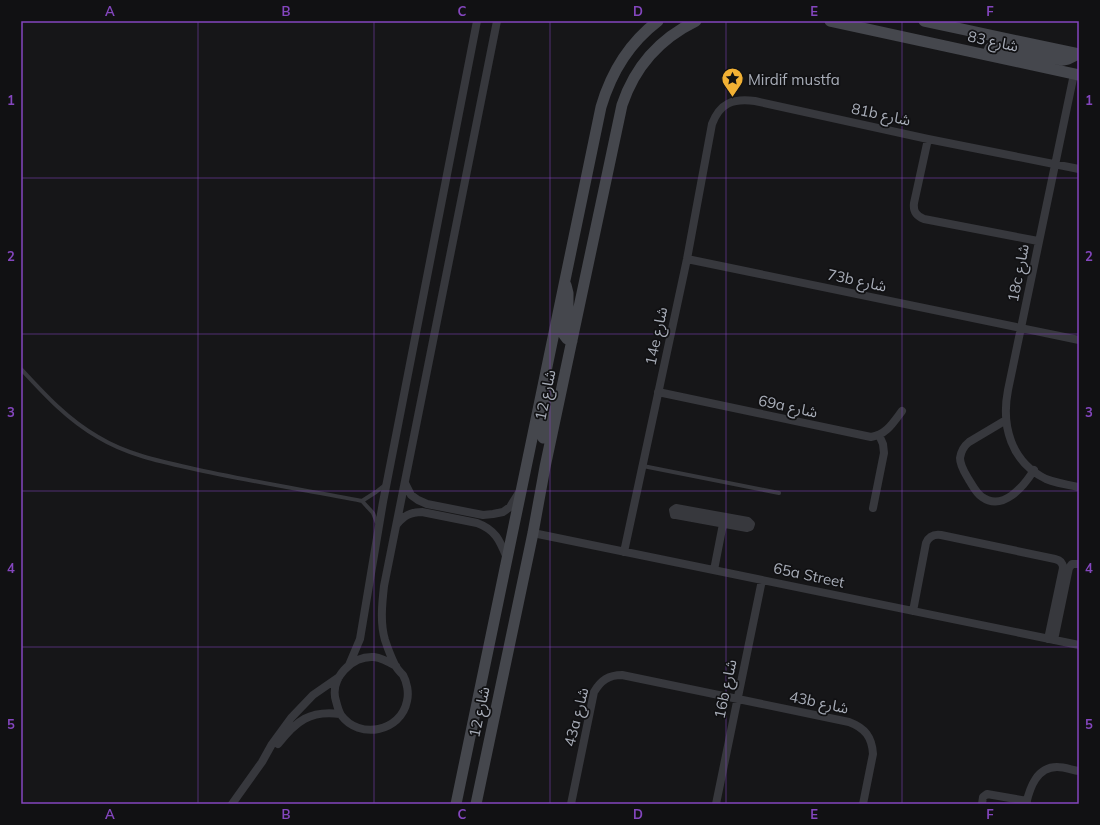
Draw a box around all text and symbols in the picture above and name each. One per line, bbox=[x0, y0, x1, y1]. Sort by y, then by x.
text: A bbox=[105, 3, 115, 19]
text: B bbox=[282, 3, 291, 19]
text: C bbox=[458, 3, 467, 19]
text: D bbox=[633, 3, 643, 19]
text: E bbox=[810, 3, 818, 19]
text: F bbox=[986, 3, 994, 19]
street label: شارع 83 bbox=[965, 26, 1020, 59]
place icon: Mirdif mustfa bbox=[720, 66, 746, 99]
place label: Mirdif mustfa bbox=[748, 70, 840, 89]
text: 1 bbox=[7, 92, 15, 108]
text: 1 bbox=[1085, 92, 1093, 108]
street label: 81b شارع bbox=[849, 98, 913, 133]
street label: 18c شارع bbox=[1003, 242, 1036, 304]
text: 2 bbox=[7, 248, 15, 264]
text: 2 bbox=[1085, 248, 1093, 264]
street label: 73b شارع bbox=[825, 264, 889, 299]
street label: 14e شارع bbox=[641, 305, 674, 368]
street label: شارع 12 bbox=[530, 368, 563, 423]
street label: 69a شارع bbox=[756, 390, 820, 425]
text: 3 bbox=[7, 404, 15, 420]
text: 3 bbox=[1085, 404, 1093, 420]
street label: 65a Street bbox=[772, 558, 846, 592]
text: 4 bbox=[7, 560, 15, 576]
text: 4 bbox=[1085, 560, 1093, 576]
street label: 16b شارع bbox=[709, 657, 744, 721]
street label: شارع 12 bbox=[464, 685, 497, 740]
street label: 43a شارع bbox=[560, 685, 595, 749]
street label: 43b شارع bbox=[787, 686, 851, 721]
text: 5 bbox=[7, 716, 15, 732]
text: 5 bbox=[1085, 716, 1093, 732]
text: A bbox=[105, 806, 115, 822]
text: B bbox=[282, 806, 291, 822]
text: C bbox=[458, 806, 467, 822]
text: D bbox=[633, 806, 643, 822]
text: E bbox=[810, 806, 818, 822]
text: F bbox=[986, 806, 994, 822]

